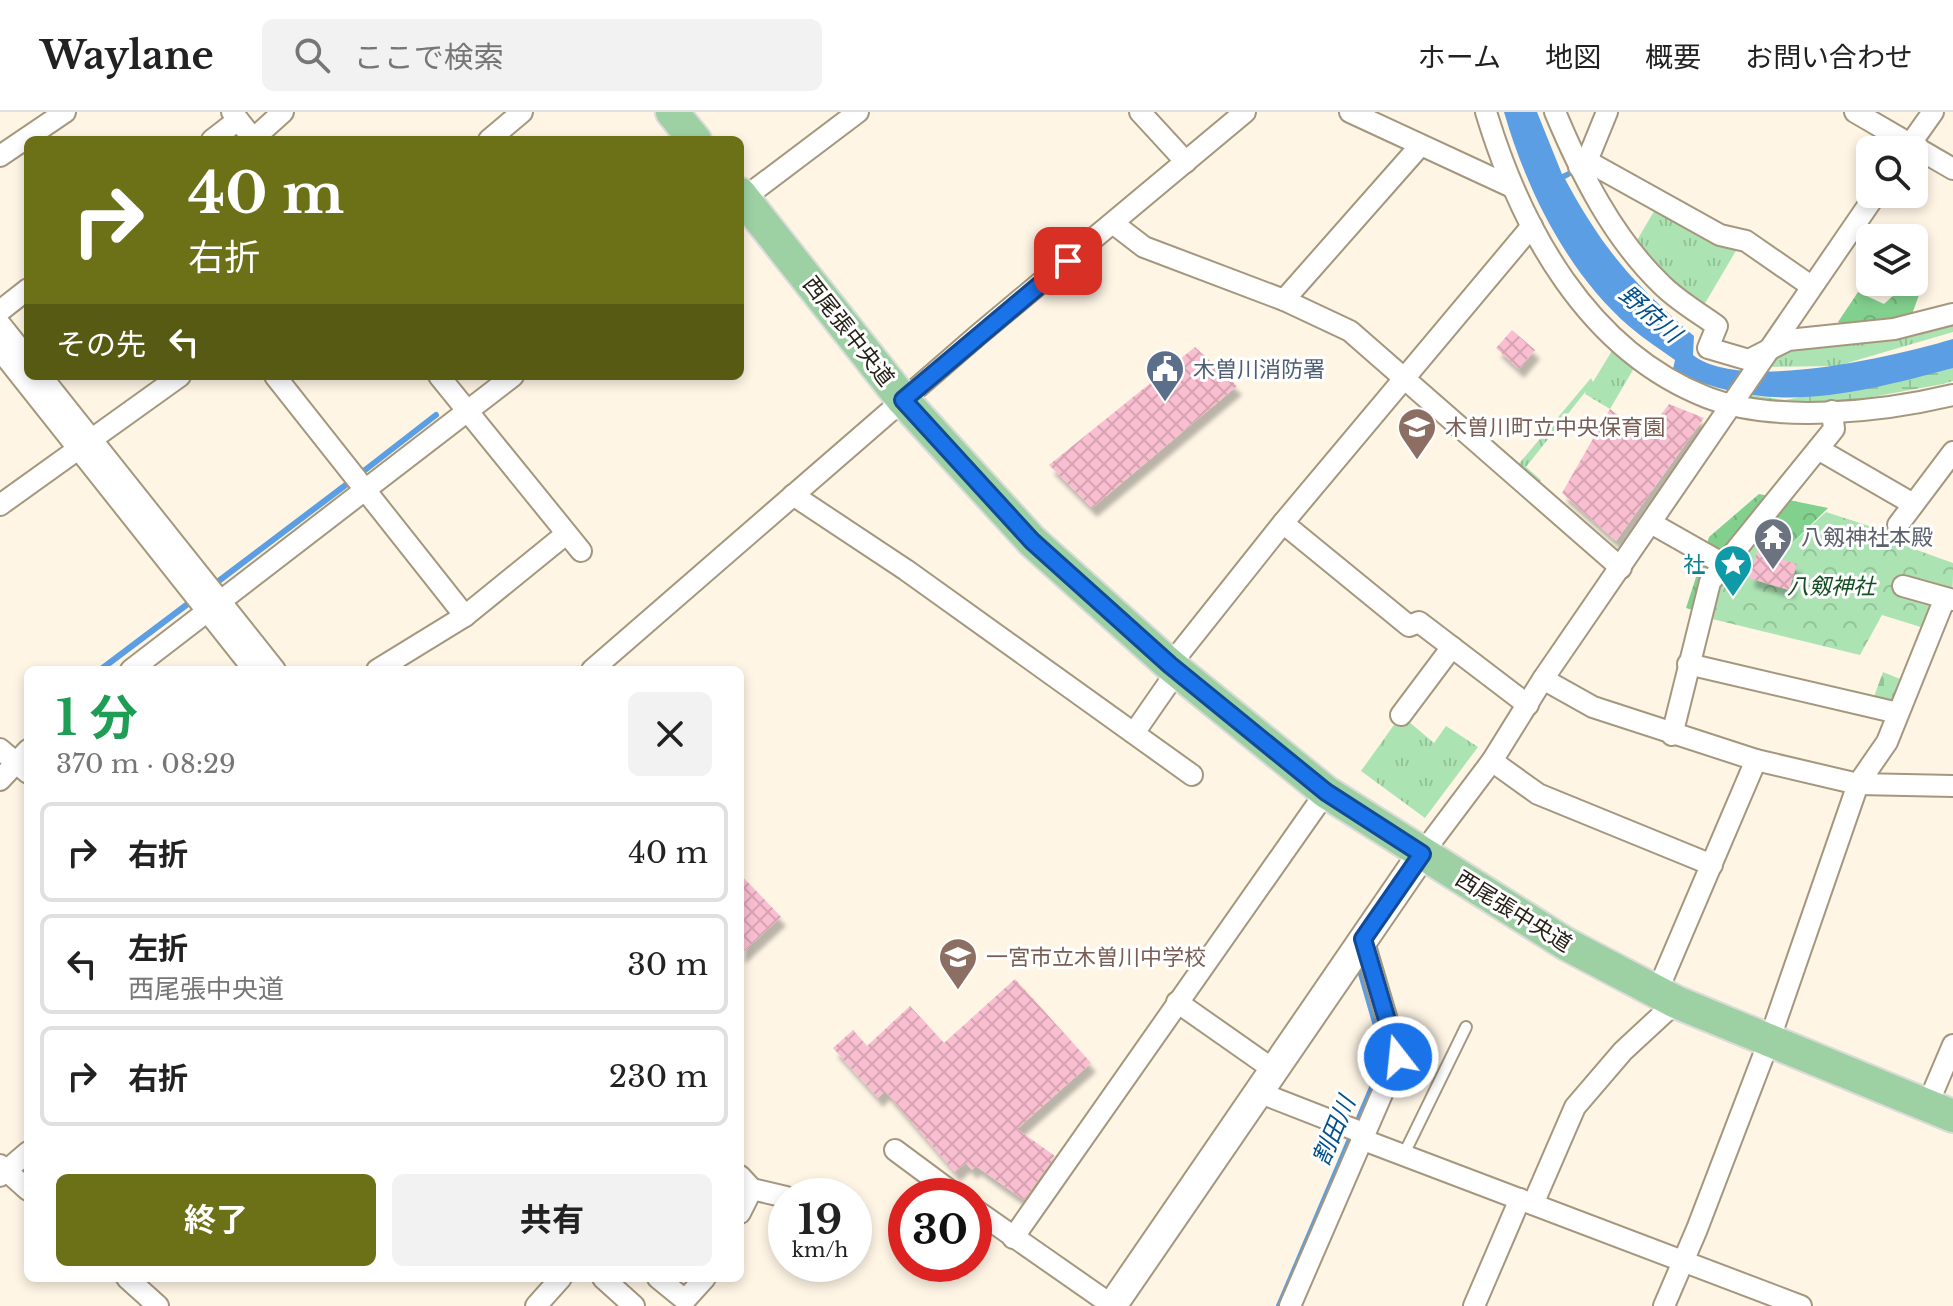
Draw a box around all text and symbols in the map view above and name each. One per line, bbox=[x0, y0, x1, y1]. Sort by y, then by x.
search box bbox=[262, 19, 822, 91]
text: Waylane bbox=[40, 32, 214, 79]
icon: search bbox=[290, 33, 334, 77]
text: ここで検索 bbox=[354, 39, 504, 76]
text: ホーム bbox=[1418, 40, 1501, 75]
text: 地図 bbox=[1545, 40, 1601, 75]
text: 概要 bbox=[1645, 40, 1701, 75]
text: お問い合わせ bbox=[1745, 40, 1913, 75]
map controls bbox=[1856, 136, 1928, 296]
button: search bbox=[1856, 136, 1928, 208]
text: 40 m bbox=[188, 159, 344, 228]
icon: right bbox=[56, 168, 160, 272]
button: layers bbox=[1856, 224, 1928, 296]
pin bbox=[1034, 227, 1102, 295]
text: 右折 bbox=[188, 235, 260, 280]
icon: arrive bbox=[1046, 239, 1090, 283]
street label: 西尾張中央道 bbox=[797, 271, 900, 392]
water label: 野府川 bbox=[1614, 279, 1689, 350]
icon: left bbox=[162, 320, 206, 364]
text: その先 bbox=[56, 326, 146, 363]
public building icon: 木曽川消防署 bbox=[1144, 348, 1186, 403]
place label: 木曽川消防署 bbox=[1193, 356, 1325, 383]
school or university icon: 木曽川町立中央保育園 bbox=[1396, 406, 1438, 461]
place label: 木曽川町立中央保育園 bbox=[1445, 414, 1665, 441]
temple icon: 八剱神社本殿 bbox=[1752, 516, 1794, 571]
place label: 八剱神社本殿 bbox=[1801, 524, 1933, 551]
place icon: 社 bbox=[1712, 543, 1754, 598]
place label: 社 bbox=[1683, 551, 1705, 578]
park label: 八剱神社 bbox=[1787, 573, 1877, 600]
text: 1 分 bbox=[56, 688, 138, 748]
button: close bbox=[628, 692, 712, 776]
text: 370 m · 08:29 bbox=[56, 748, 236, 780]
icon: right bbox=[60, 830, 104, 874]
text: 40 m bbox=[628, 834, 708, 871]
text: 右折 bbox=[128, 836, 188, 873]
street label: 西尾張中央道 bbox=[1451, 865, 1577, 958]
text: 左折 bbox=[128, 930, 188, 967]
school or university icon: 一宮市立木曽川中学校 bbox=[937, 936, 979, 991]
icon: left bbox=[60, 942, 104, 986]
place label: 一宮市立木曽川中学校 bbox=[986, 944, 1206, 971]
text: 30 m bbox=[627, 946, 708, 983]
text: 西尾張中央道 bbox=[128, 973, 284, 1005]
position arrow bbox=[1356, 1015, 1440, 1099]
icon: right bbox=[60, 1054, 104, 1098]
text: 230 m bbox=[609, 1058, 708, 1095]
text: 右折 bbox=[128, 1060, 188, 1097]
water label: 割田川 bbox=[1306, 1089, 1362, 1170]
button: 終了 bbox=[56, 1174, 376, 1266]
button: 共有 bbox=[392, 1174, 712, 1266]
speed limit sign: 30 bbox=[888, 1178, 992, 1282]
text: 19 bbox=[798, 1195, 842, 1245]
text: km/h bbox=[792, 1238, 848, 1262]

